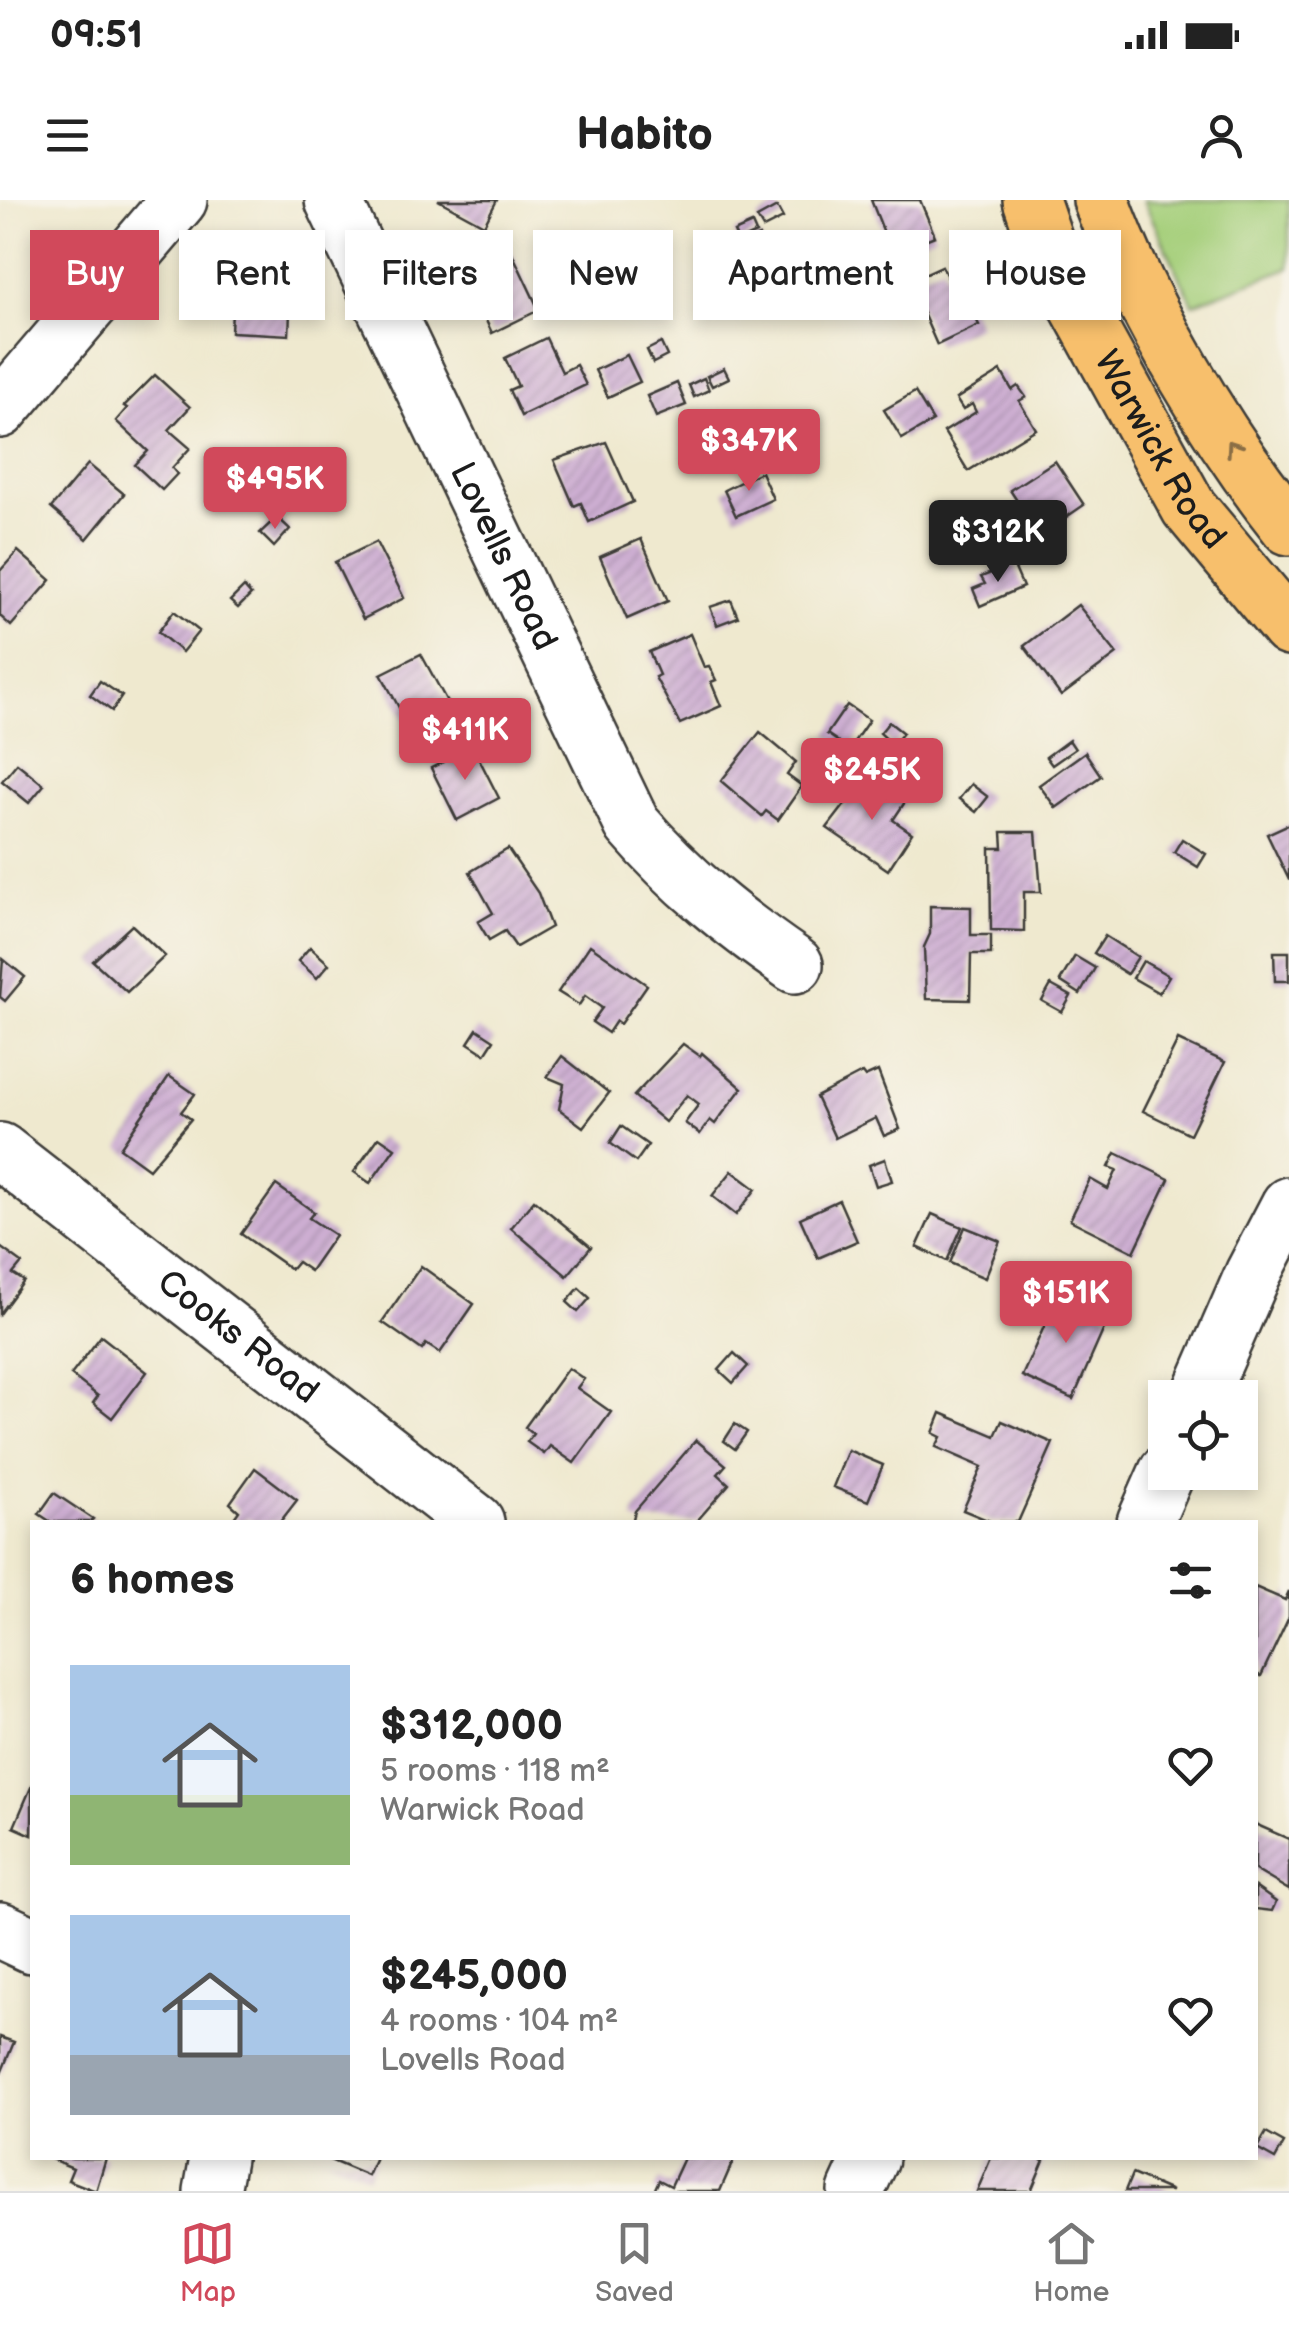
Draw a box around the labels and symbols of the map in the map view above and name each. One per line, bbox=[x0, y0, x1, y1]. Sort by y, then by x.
street label: Warwick Road bbox=[1085, 343, 1236, 558]
pin: $347K bbox=[679, 409, 819, 494]
one-way arrow bbox=[1227, 440, 1245, 459]
pin: $495K bbox=[205, 447, 345, 532]
street label: Lovells Road bbox=[440, 455, 567, 657]
pin: $312K bbox=[928, 500, 1068, 585]
pin: $411K bbox=[395, 698, 535, 783]
pin: $245K bbox=[802, 738, 942, 823]
street label: Cooks Road bbox=[149, 1260, 328, 1413]
pin: $151K bbox=[996, 1261, 1136, 1346]

